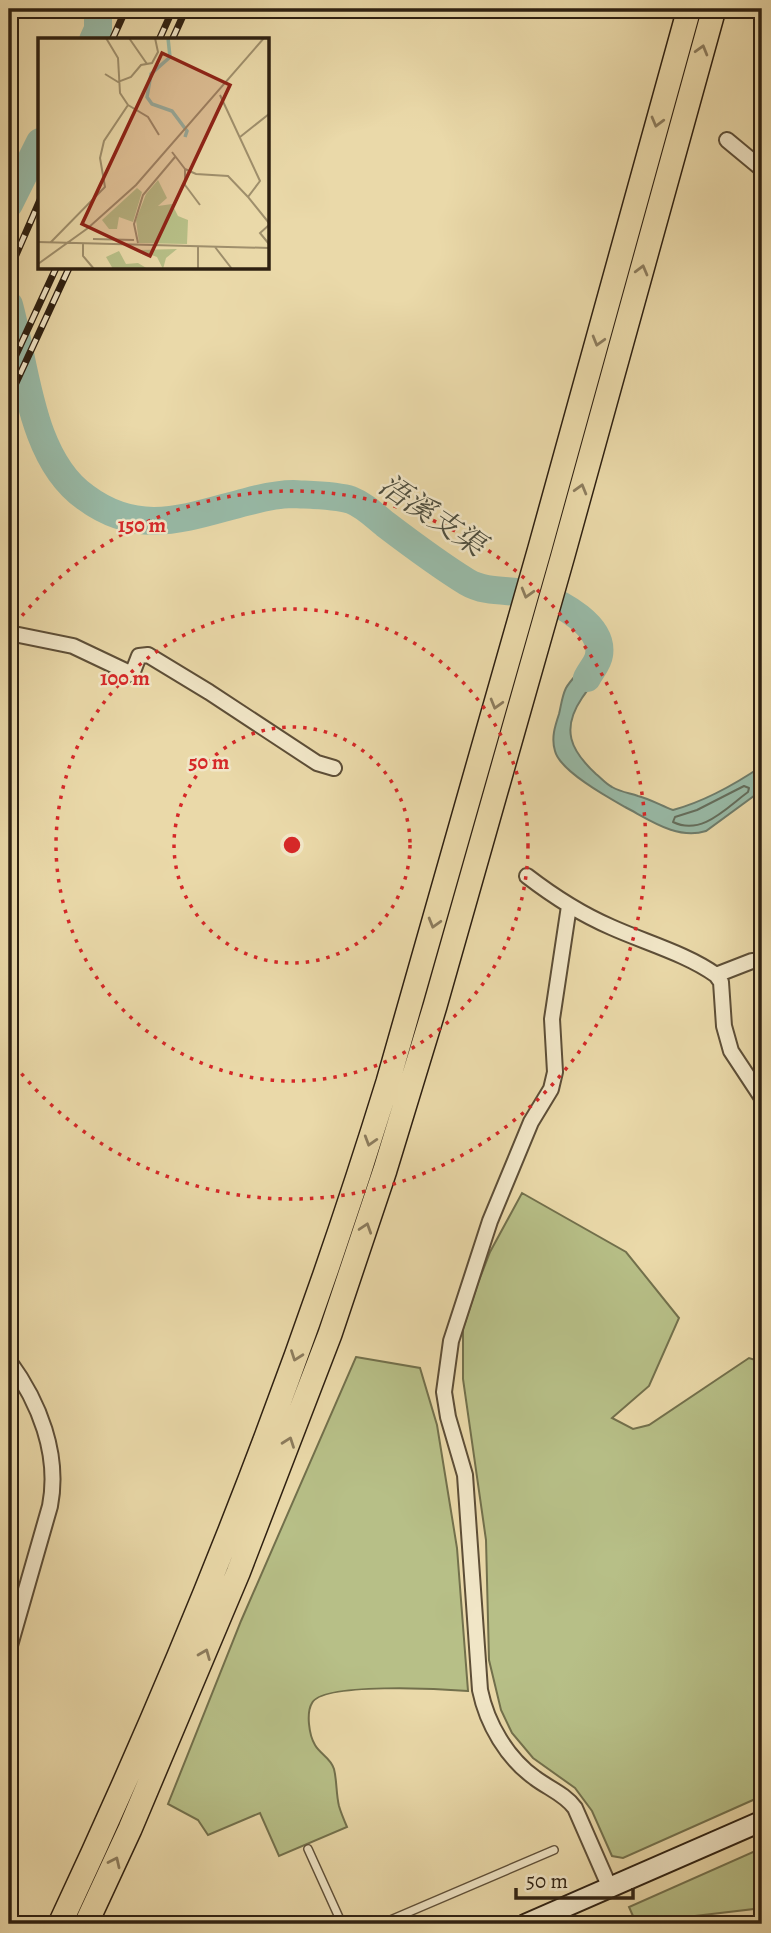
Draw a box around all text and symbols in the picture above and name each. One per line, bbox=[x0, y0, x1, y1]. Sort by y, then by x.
inset map bbox=[38, 38, 270, 270]
one-way arrow bbox=[693, 45, 708, 57]
one-way arrow bbox=[651, 115, 665, 127]
one-way arrow bbox=[634, 264, 648, 276]
one-way arrow bbox=[592, 335, 606, 347]
water label: 浯溪支渠 bbox=[371, 465, 496, 567]
one-way arrow bbox=[573, 483, 588, 495]
text: 150 m bbox=[118, 511, 167, 539]
one-way arrow bbox=[521, 587, 536, 599]
text: 100 m bbox=[100, 664, 150, 692]
one-way arrow bbox=[489, 698, 504, 710]
text: 50 m bbox=[189, 748, 230, 776]
centre of rings bbox=[280, 833, 304, 857]
one-way arrow bbox=[427, 917, 442, 929]
one-way arrow bbox=[364, 1134, 378, 1147]
one-way arrow bbox=[358, 1223, 372, 1235]
one-way arrow bbox=[290, 1350, 304, 1362]
one-way arrow bbox=[281, 1437, 295, 1449]
one-way arrow bbox=[197, 1648, 211, 1660]
scale bar bbox=[516, 1856, 633, 1900]
one-way arrow bbox=[106, 1857, 120, 1870]
text: 50 m bbox=[526, 1867, 568, 1895]

